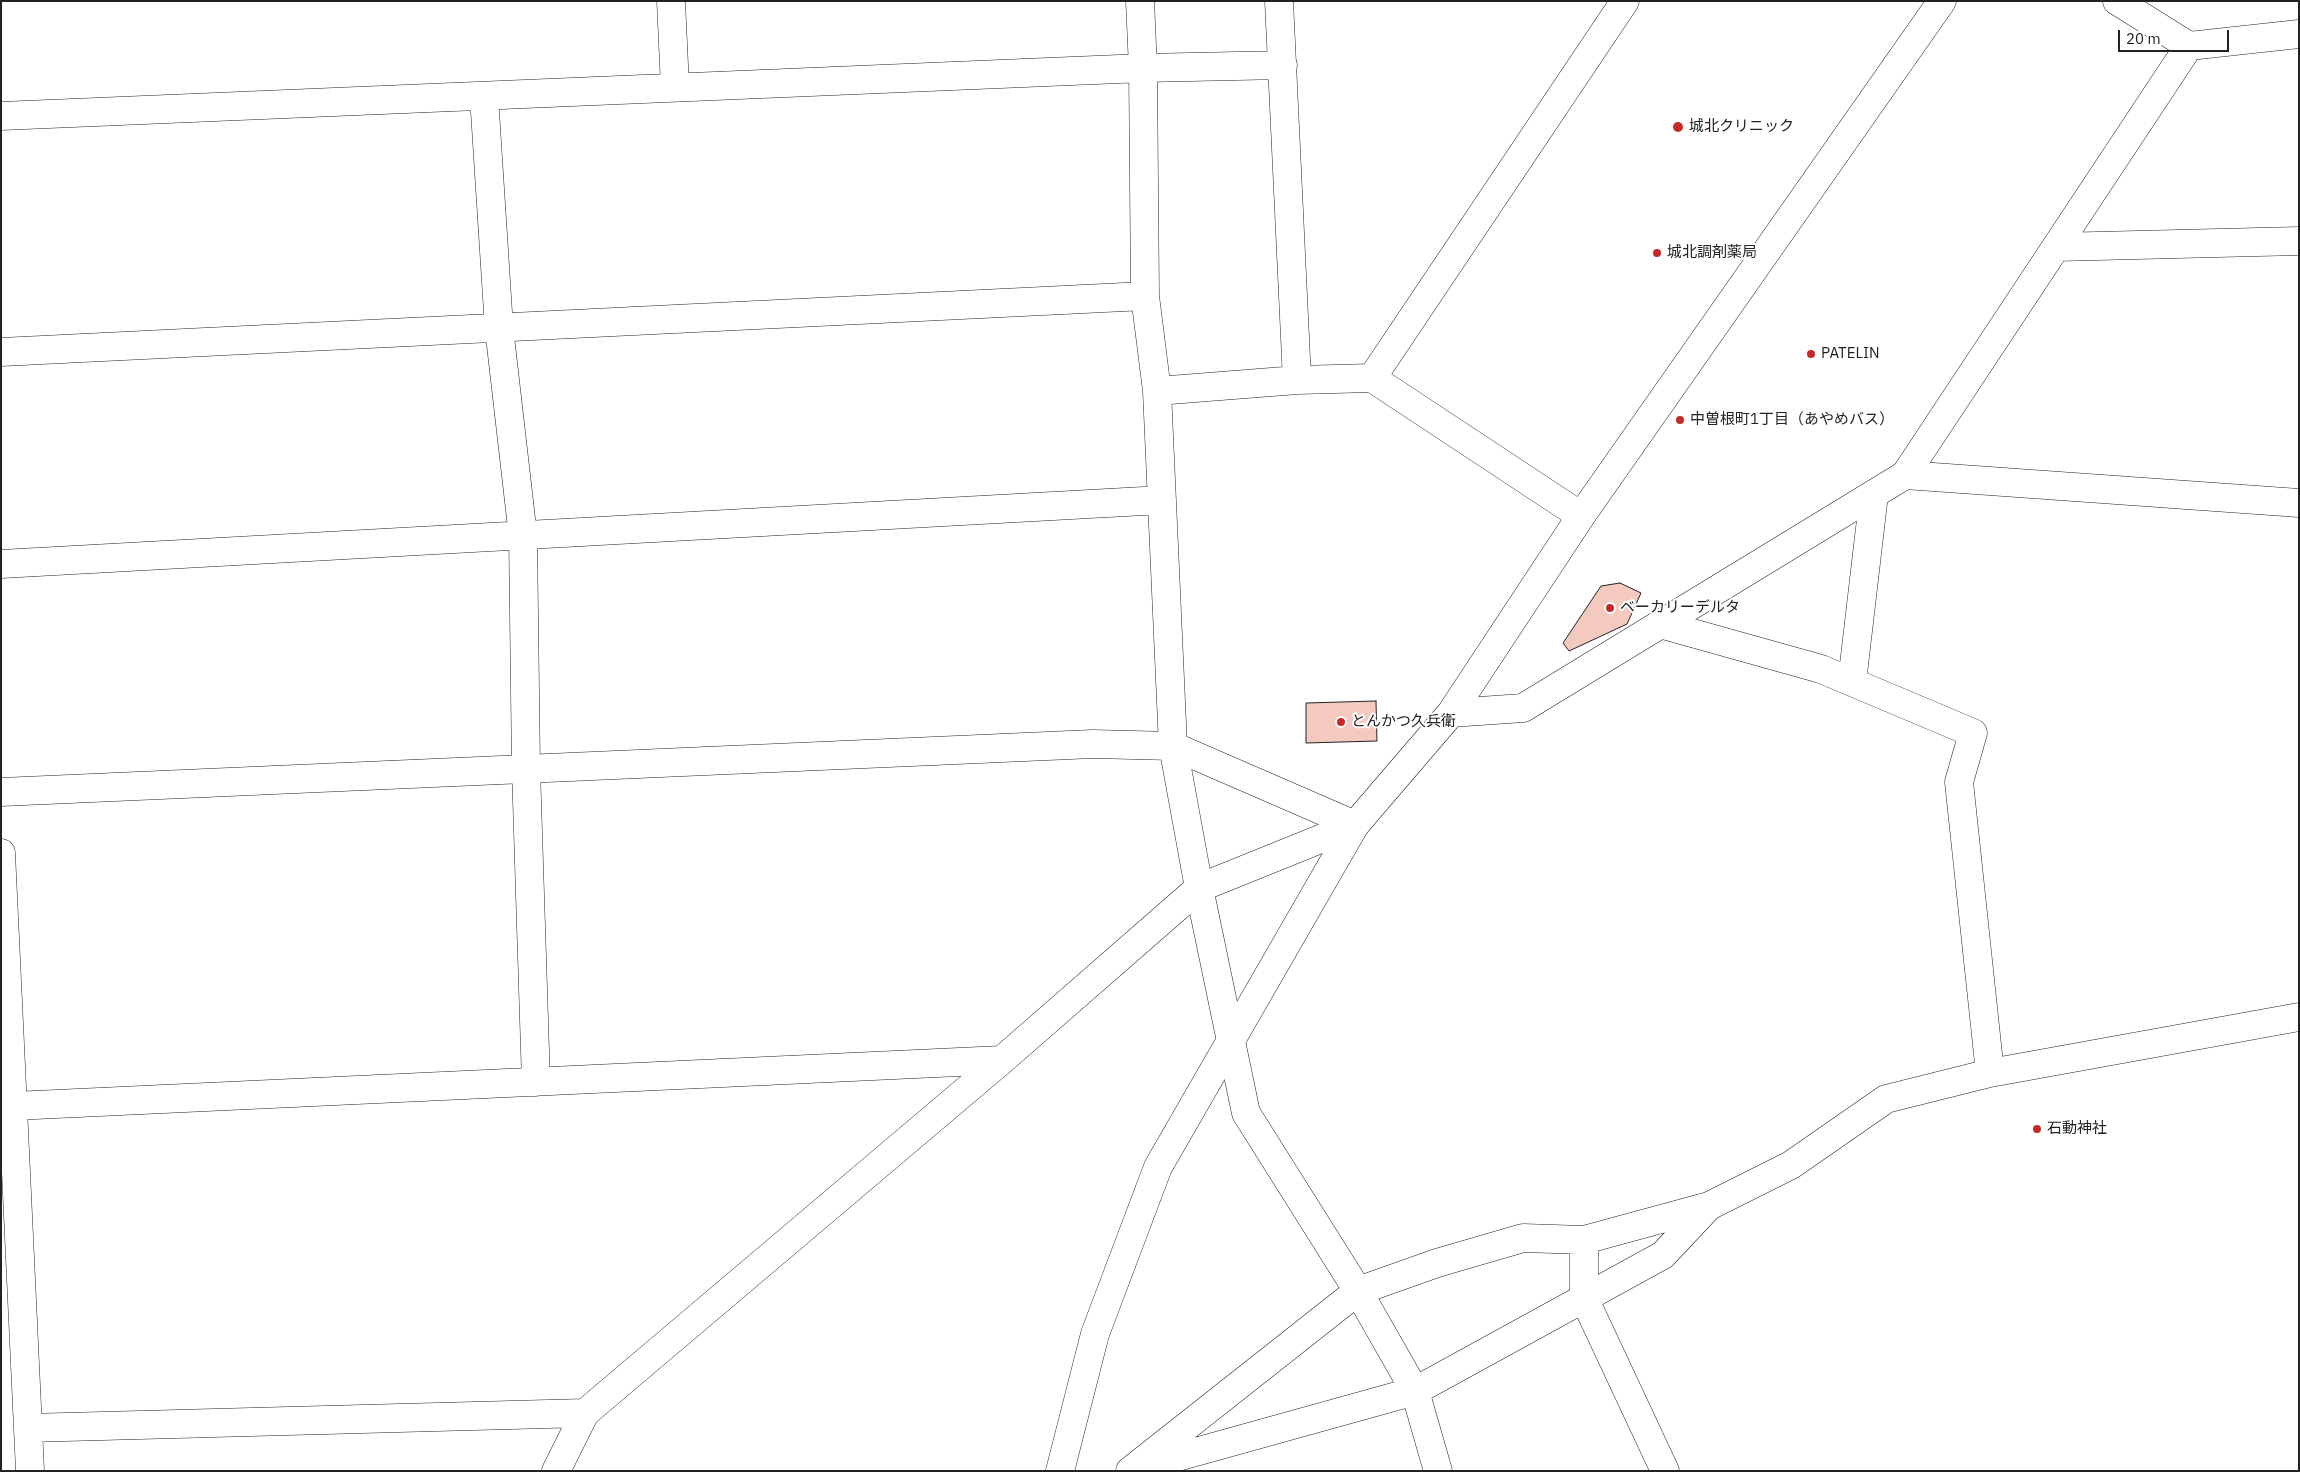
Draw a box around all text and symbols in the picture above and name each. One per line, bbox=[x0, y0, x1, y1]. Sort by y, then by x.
scale bar bbox=[2120, 20, 2231, 52]
text: 20 m bbox=[2126, 29, 2161, 48]
place label: 城北クリニック bbox=[1689, 118, 1794, 136]
marker: 城北クリニック bbox=[1671, 120, 1685, 134]
place label: 城北調剤薬局 bbox=[1667, 244, 1757, 262]
marker: 城北調剤薬局 bbox=[1651, 247, 1663, 259]
place label: PATELIN bbox=[1821, 345, 1879, 363]
marker: PATELIN bbox=[1805, 348, 1817, 360]
place label: 中曽根町1丁目（あやめバス） bbox=[1690, 411, 1894, 429]
marker: 中曽根町1丁目（あやめバス） bbox=[1674, 414, 1686, 426]
place label: ベーカリーデルタ bbox=[1620, 599, 1740, 617]
marker: ベーカリーデルタ bbox=[1604, 602, 1616, 614]
place label: とんかつ久兵衛 bbox=[1351, 713, 1456, 731]
marker: とんかつ久兵衛 bbox=[1335, 716, 1347, 728]
place label: 石動神社 bbox=[2047, 1120, 2107, 1138]
marker: 石動神社 bbox=[2031, 1123, 2043, 1135]

